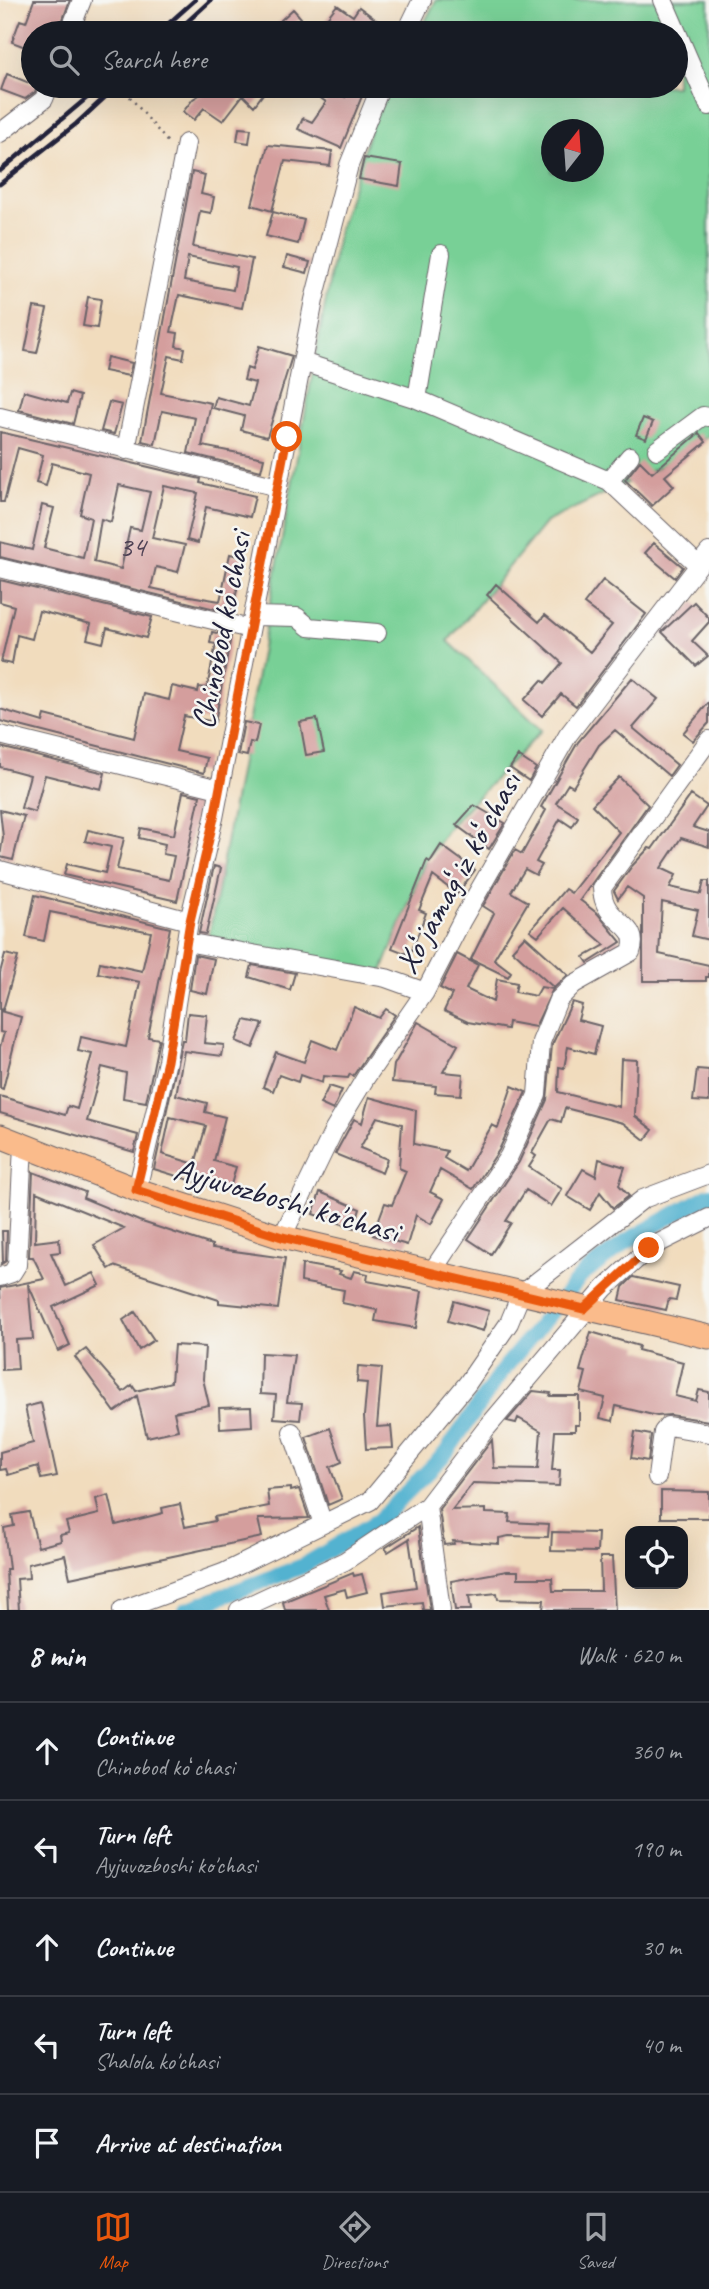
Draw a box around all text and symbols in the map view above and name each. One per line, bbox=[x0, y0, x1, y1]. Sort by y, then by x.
search box bbox=[21, 21, 688, 98]
icon: search bbox=[45, 41, 83, 79]
text: Search here bbox=[101, 43, 207, 76]
north arrow bbox=[541, 119, 604, 182]
route start bbox=[271, 421, 302, 452]
street label: Chinobod koʻchasi bbox=[181, 524, 261, 732]
house number: 34 bbox=[119, 527, 148, 565]
street label: Xoʻjamagʻiz koʻchasi bbox=[385, 761, 532, 980]
street label: Ayjuvozboshi ko'chasi bbox=[169, 1148, 408, 1253]
route end bbox=[633, 1232, 664, 1263]
map controls bbox=[625, 1526, 688, 1589]
button: locate bbox=[625, 1526, 688, 1589]
text: 8 min bbox=[28, 1637, 85, 1675]
text: Walk · 620 m bbox=[577, 1641, 681, 1670]
text: Continue bbox=[95, 1720, 173, 1753]
icon: ahead bbox=[28, 1732, 66, 1770]
text: 360 m bbox=[632, 1737, 681, 1766]
text: Chinobod koʻchasi bbox=[95, 1753, 234, 1782]
text: Turn left bbox=[95, 1818, 170, 1851]
icon: left bbox=[28, 1830, 66, 1868]
text: 190 m bbox=[632, 1835, 681, 1864]
text: Ayjuvozboshi ko'chasi bbox=[95, 1851, 257, 1880]
icon: ahead bbox=[28, 1928, 66, 1966]
text: Continue bbox=[95, 1931, 173, 1964]
text: 30 m bbox=[642, 1933, 681, 1962]
text: Turn left bbox=[95, 2014, 170, 2047]
icon: left bbox=[28, 2026, 66, 2064]
text: 40 m bbox=[642, 2031, 681, 2060]
text: Shalola ko'chasi bbox=[95, 2047, 219, 2076]
icon: arrive bbox=[28, 2124, 66, 2162]
text: Arrive at destination bbox=[95, 2127, 281, 2160]
tab: Map bbox=[94, 2208, 132, 2274]
tab: Directions bbox=[321, 2208, 388, 2274]
tab: Saved bbox=[577, 2208, 615, 2274]

